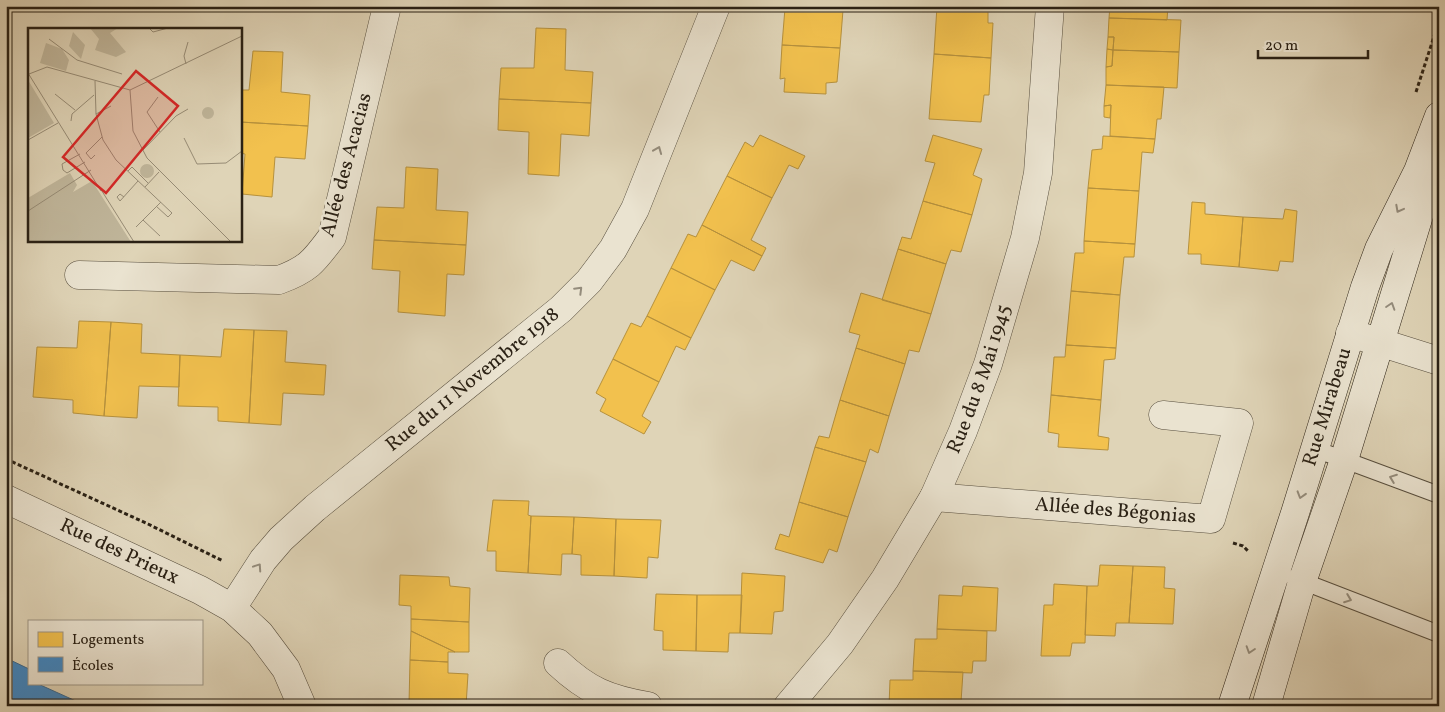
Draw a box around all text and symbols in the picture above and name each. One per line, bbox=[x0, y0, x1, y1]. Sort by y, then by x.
inset map bbox=[28, 28, 241, 241]
scale bar bbox=[1258, 28, 1368, 60]
text: 20 m bbox=[1265, 36, 1298, 57]
street label: Allée des Acacias bbox=[314, 90, 380, 240]
one-way arrow bbox=[651, 146, 662, 155]
one-way arrow bbox=[1395, 204, 1405, 213]
one-way arrow bbox=[573, 287, 582, 296]
street label: Rue du 11 Novembre 1918 bbox=[380, 301, 566, 459]
street label: Rue du 8 Mai 1945 bbox=[941, 301, 1019, 458]
one-way arrow bbox=[1385, 302, 1395, 310]
street label: Rue Mirabeau bbox=[1296, 344, 1359, 470]
one-way arrow bbox=[1389, 474, 1398, 484]
street label: Allée des Bégonias bbox=[1034, 491, 1197, 532]
one-way arrow bbox=[1296, 491, 1306, 499]
street label: Rue des Prieux bbox=[55, 512, 184, 592]
one-way arrow bbox=[252, 564, 261, 573]
one-way arrow bbox=[1343, 593, 1351, 603]
legend bbox=[28, 620, 202, 684]
text: Logements bbox=[72, 630, 144, 651]
one-way arrow bbox=[1246, 645, 1256, 654]
text: Écoles bbox=[72, 656, 114, 677]

